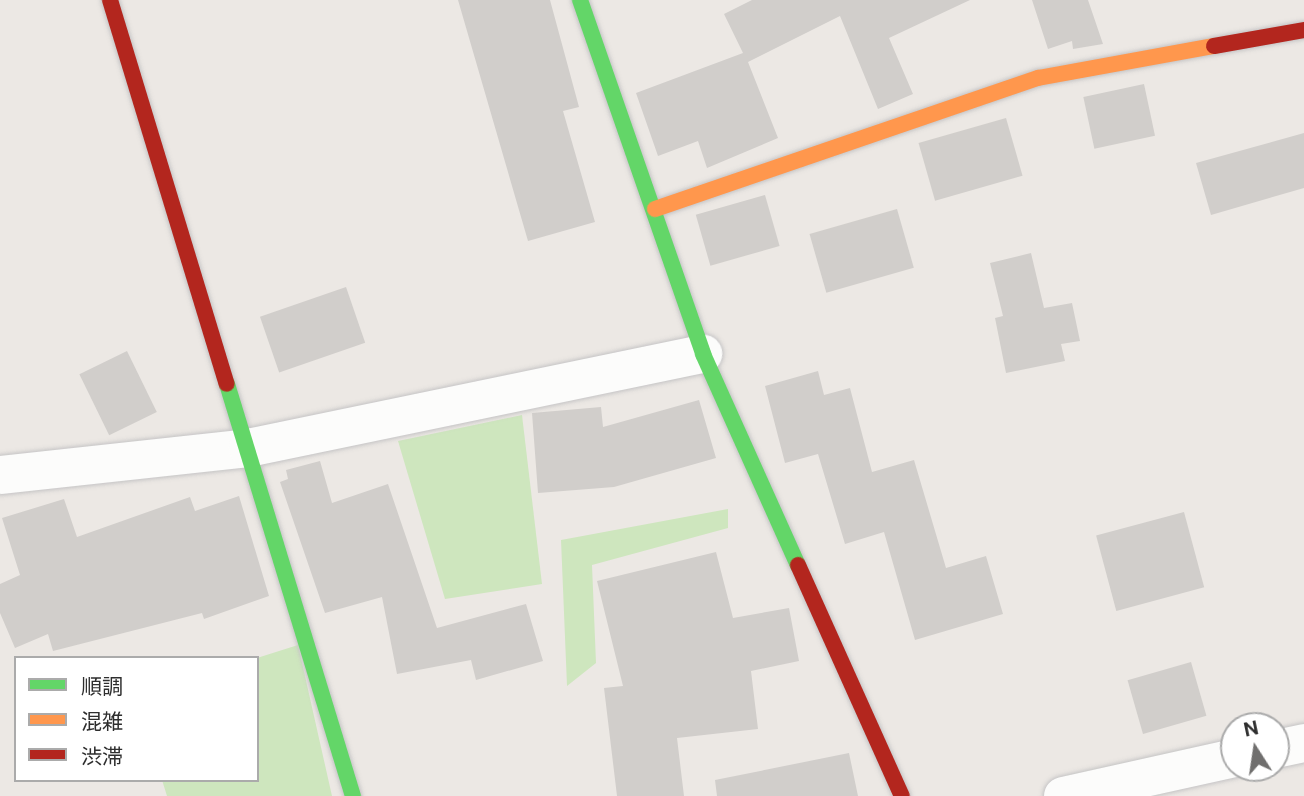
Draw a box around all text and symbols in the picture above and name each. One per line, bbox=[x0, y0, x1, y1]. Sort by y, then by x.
legend bbox=[14, 656, 259, 782]
text: 順調 bbox=[81, 674, 123, 699]
text: 混雑 bbox=[81, 709, 123, 734]
north arrow bbox=[1220, 712, 1290, 782]
text: N bbox=[1241, 716, 1261, 741]
text: 渋滞 bbox=[81, 744, 123, 769]

